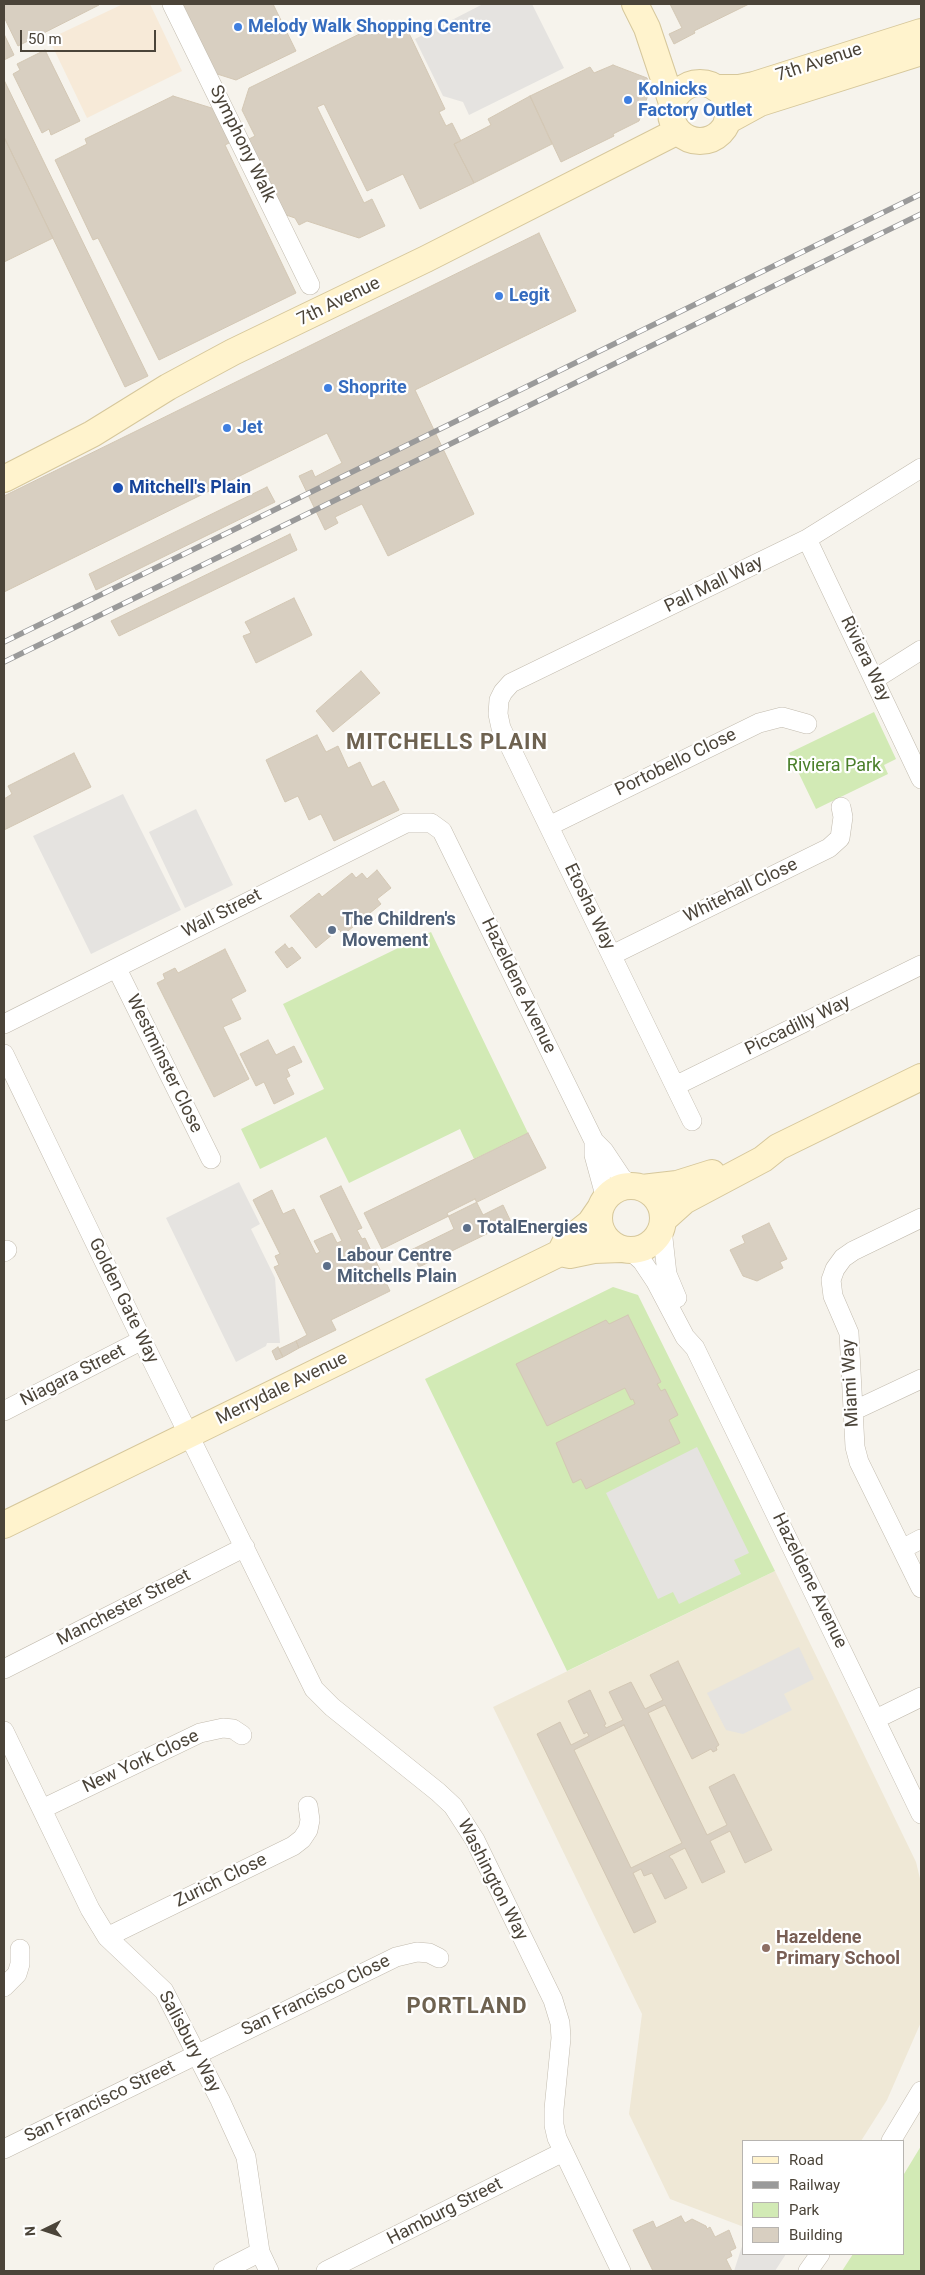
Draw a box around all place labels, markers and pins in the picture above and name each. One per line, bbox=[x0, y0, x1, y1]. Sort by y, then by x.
place label: Melody Walk Shopping Centre bbox=[248, 16, 491, 38]
marker: Melody Walk Shopping Centre bbox=[232, 21, 244, 33]
place label: Kolnicks Factory Outlet bbox=[638, 79, 752, 122]
marker: Kolnicks Factory Outlet bbox=[622, 94, 634, 106]
place label: Legit bbox=[509, 285, 550, 307]
marker: Legit bbox=[493, 290, 505, 302]
place label: Shoprite bbox=[338, 377, 407, 399]
marker: Shoprite bbox=[322, 382, 334, 394]
place label: Jet bbox=[237, 417, 263, 439]
marker: Jet bbox=[221, 422, 233, 434]
place label: Mitchell's Plain bbox=[129, 477, 251, 499]
marker: Mitchell's Plain bbox=[111, 481, 125, 495]
place label: The Children's Movement bbox=[342, 909, 456, 952]
marker: The Children's Movement bbox=[326, 924, 338, 936]
place label: TotalEnergies bbox=[477, 1217, 588, 1239]
marker: TotalEnergies bbox=[461, 1222, 473, 1234]
place label: Labour Centre Mitchells Plain bbox=[337, 1245, 457, 1288]
marker: Labour Centre Mitchells Plain bbox=[321, 1260, 333, 1272]
place label: Hazeldene Primary School bbox=[776, 1927, 900, 1970]
marker: Hazeldene Primary School bbox=[760, 1942, 772, 1954]

